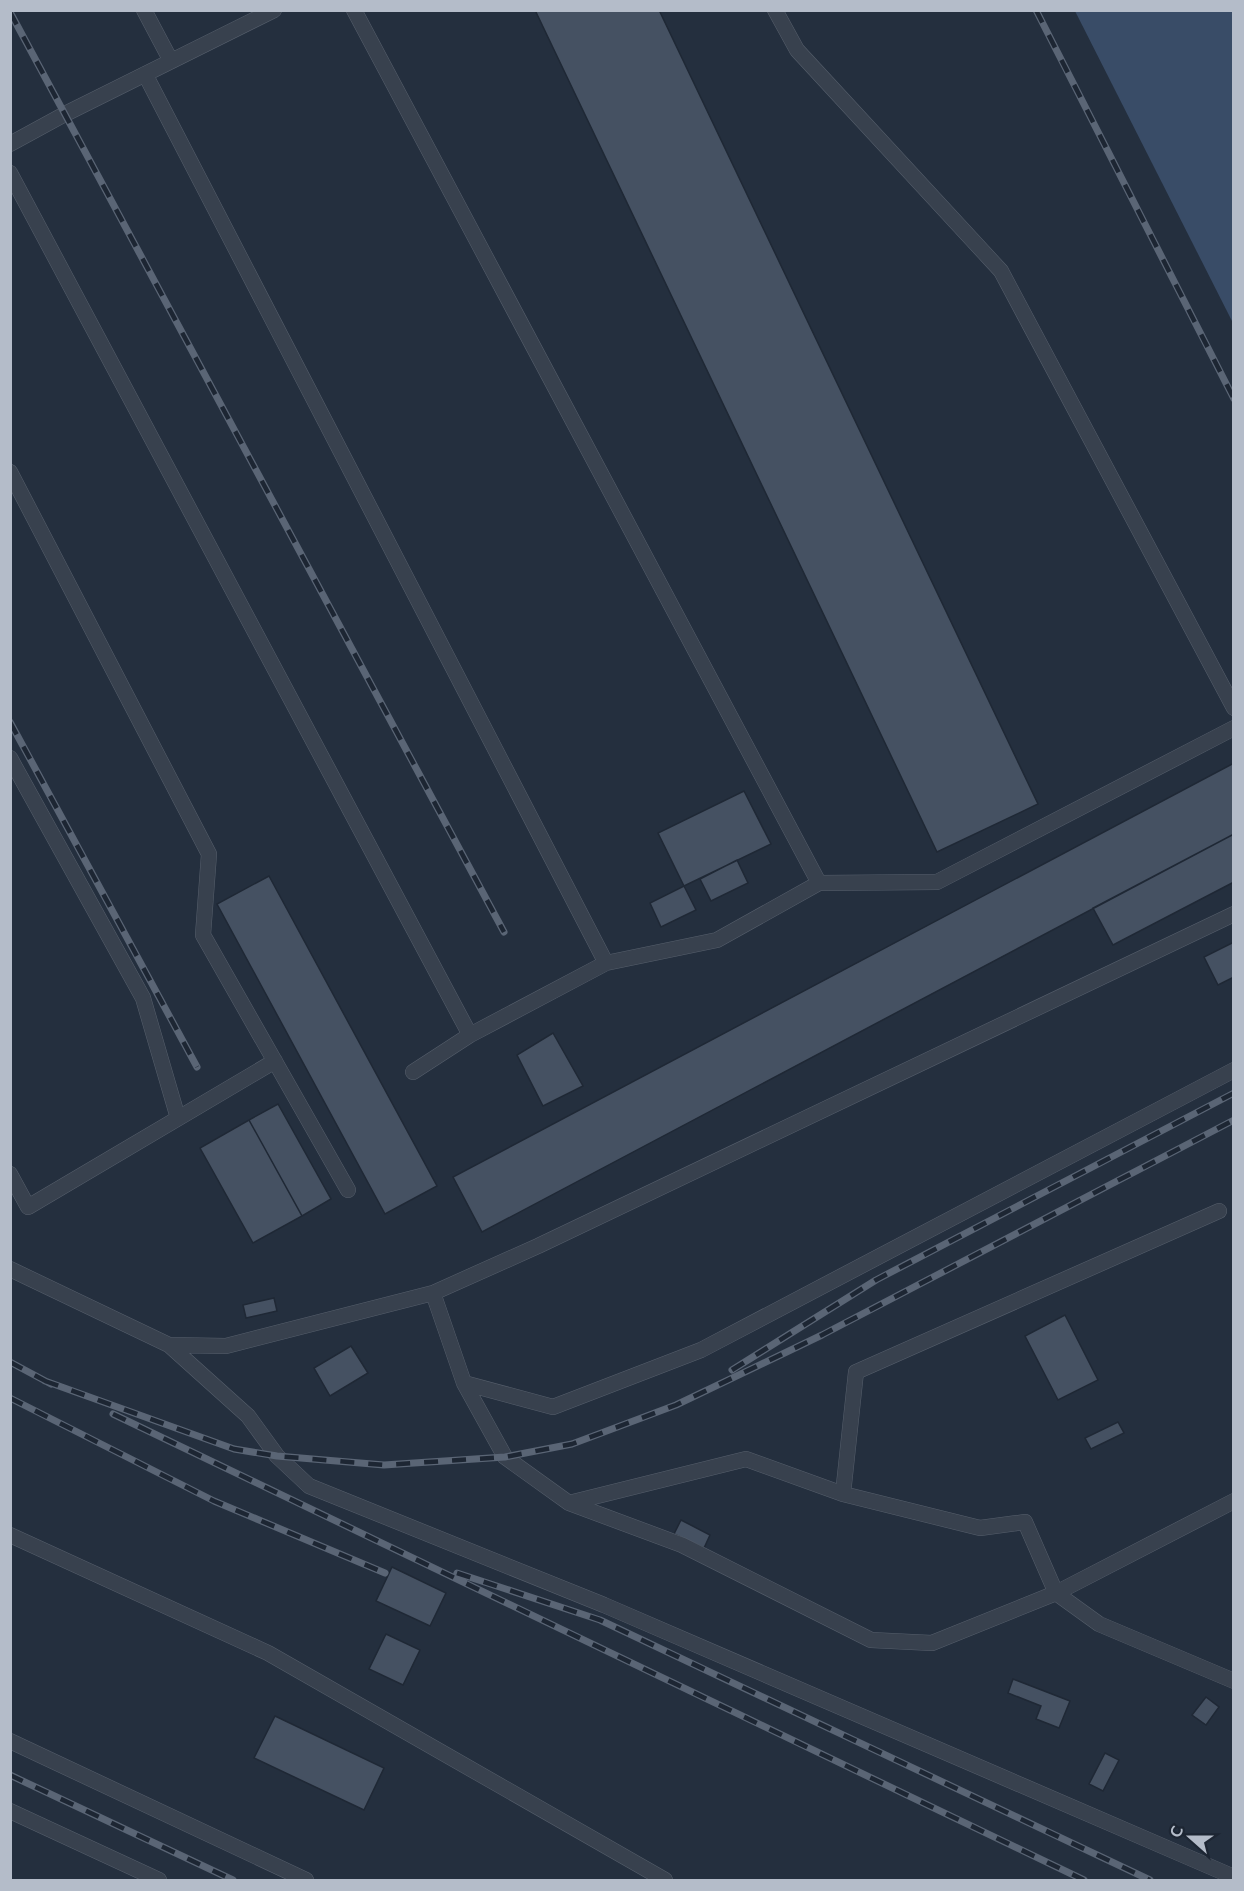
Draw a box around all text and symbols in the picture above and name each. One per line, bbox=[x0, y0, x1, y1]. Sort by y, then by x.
north arrow bbox=[1160, 1807, 1220, 1867]
text: С bbox=[1165, 1823, 1189, 1841]

